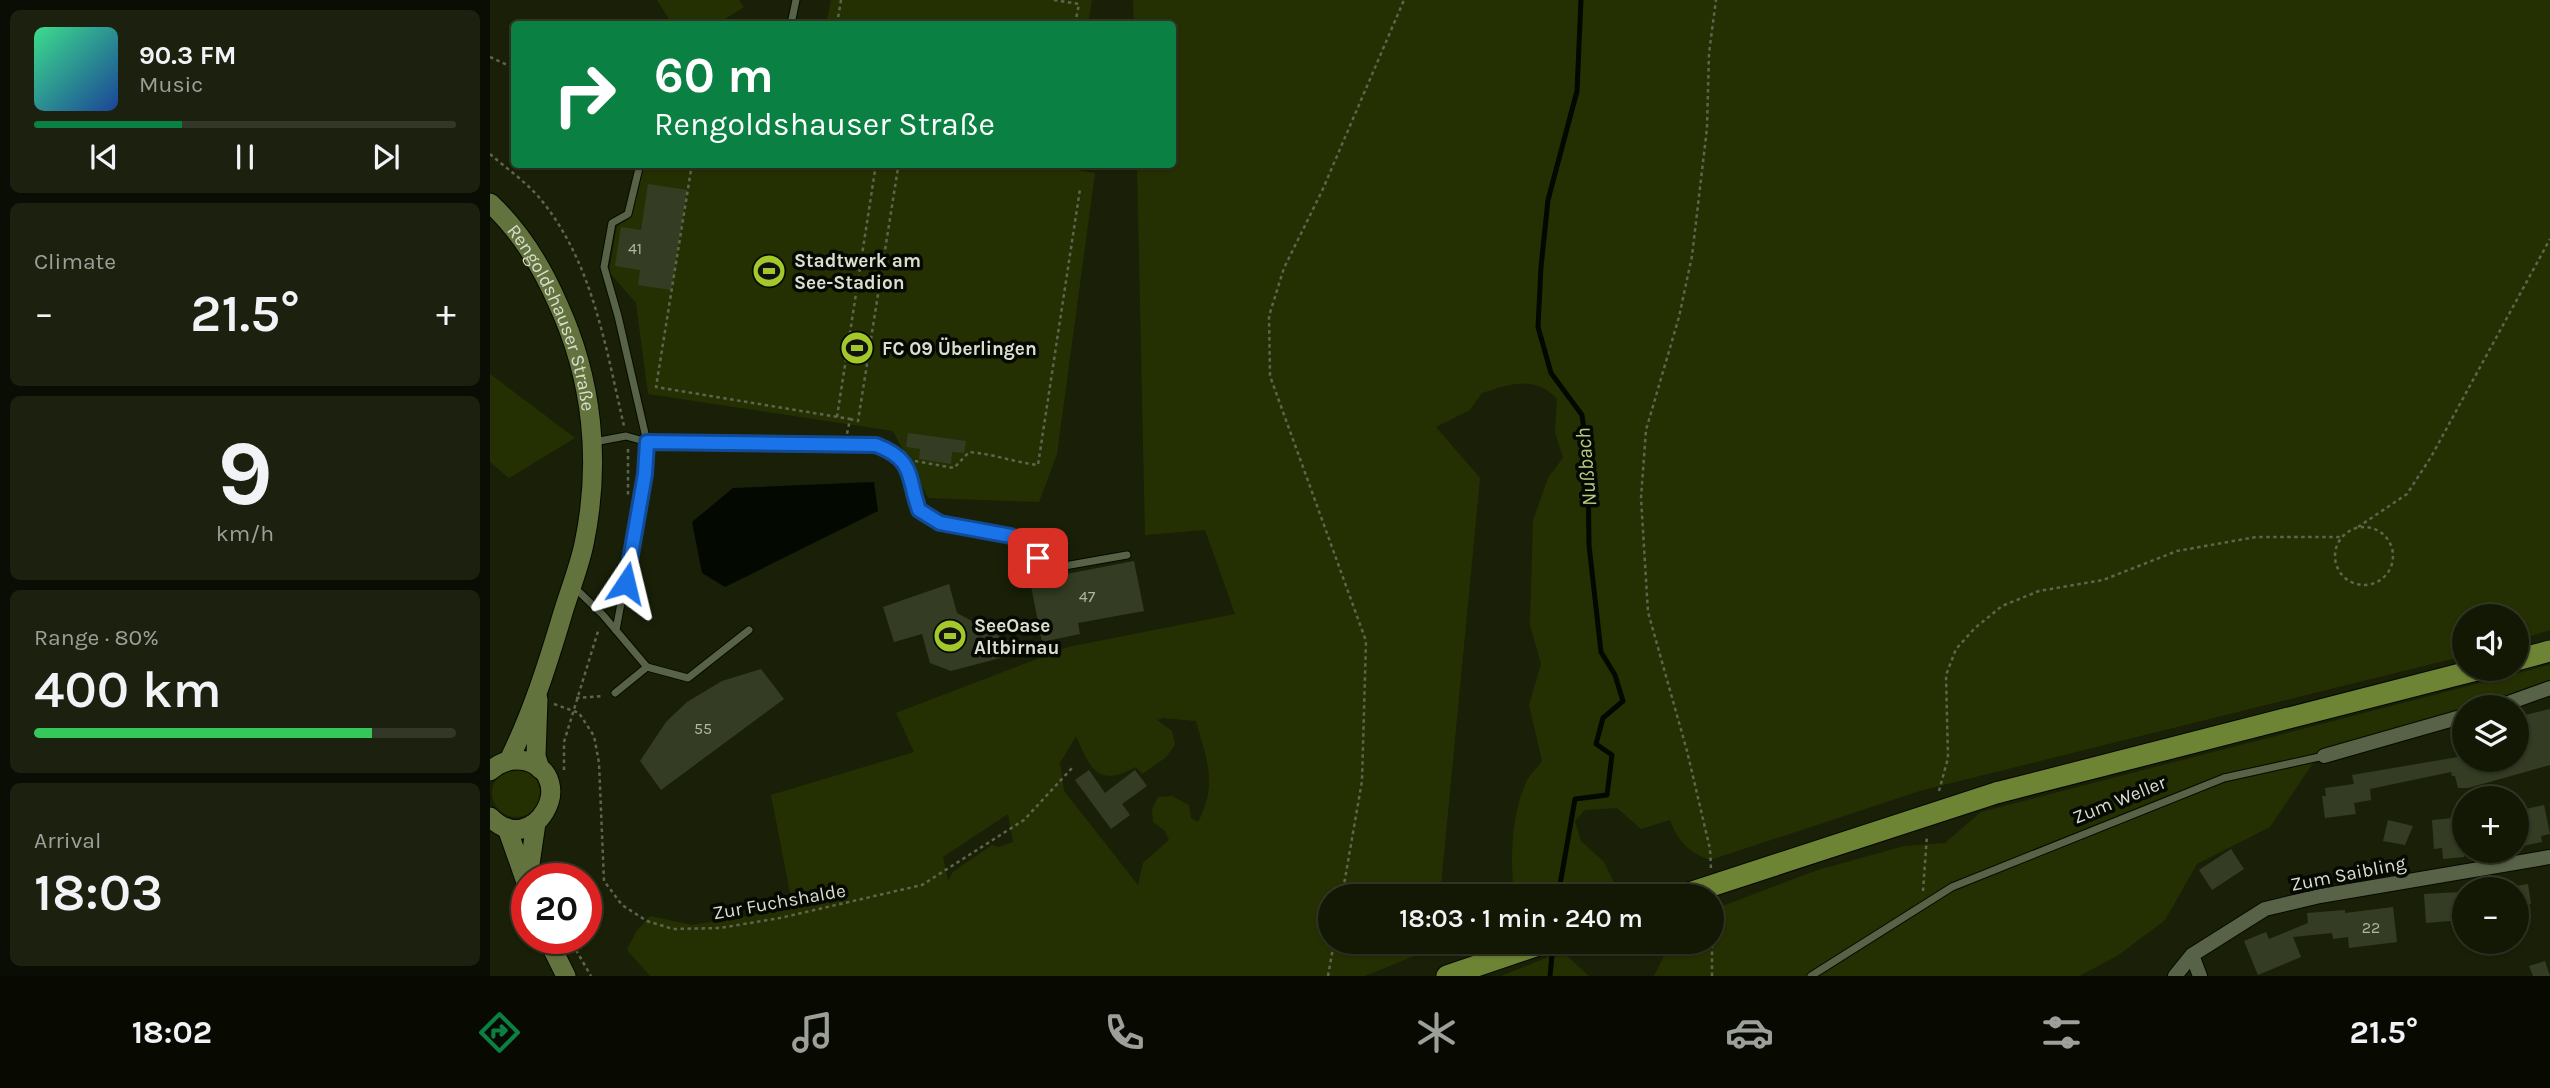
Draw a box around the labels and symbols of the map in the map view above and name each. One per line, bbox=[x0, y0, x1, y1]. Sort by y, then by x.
street label: Rengoldshauser Straße bbox=[502, 220, 599, 413]
house number: 41 bbox=[628, 239, 642, 258]
place label: Stadtwerk am See-Stadion bbox=[794, 250, 921, 294]
sports icon: Stadtwerk am See-Stadion bbox=[750, 252, 788, 290]
sports icon: FC 09 Überlingen bbox=[838, 329, 876, 367]
place label: FC 09 Überlingen bbox=[882, 337, 1037, 360]
water label: Nußbach bbox=[1571, 427, 1601, 507]
pin bbox=[1008, 528, 1068, 588]
position arrow bbox=[589, 546, 663, 620]
house number: 47 bbox=[1079, 587, 1096, 606]
place label: SeeOase Altbirnau bbox=[974, 615, 1059, 659]
sports icon: SeeOase Altbirnau bbox=[931, 617, 969, 655]
house number: 55 bbox=[694, 719, 712, 738]
street label: Zum Weller bbox=[2070, 771, 2169, 829]
street label: Zum Saibling bbox=[2289, 852, 2408, 896]
speed limit sign: 20 bbox=[511, 863, 602, 954]
street label: Zur Fuchshalde bbox=[711, 879, 847, 925]
house number: 22 bbox=[2362, 918, 2380, 937]

